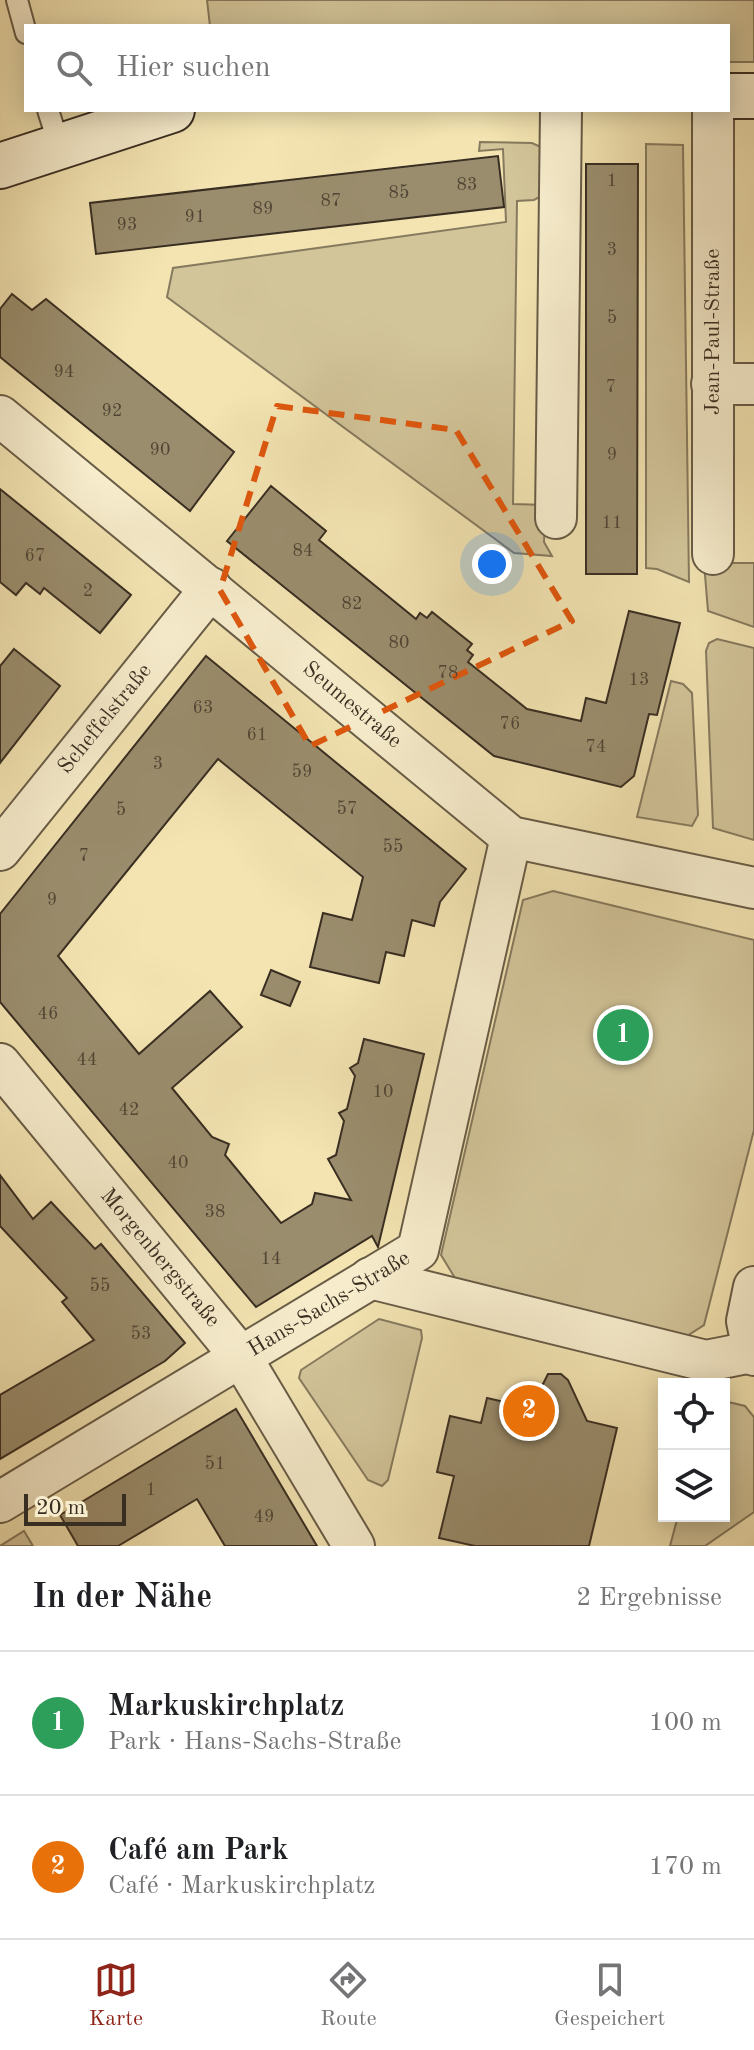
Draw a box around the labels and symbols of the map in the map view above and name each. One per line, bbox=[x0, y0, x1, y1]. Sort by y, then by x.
house number: 1 bbox=[607, 172, 617, 190]
house number: 83 bbox=[457, 176, 477, 194]
house number: 85 bbox=[389, 184, 409, 202]
house number: 87 bbox=[321, 192, 341, 210]
house number: 89 bbox=[253, 200, 273, 218]
house number: 91 bbox=[185, 208, 205, 226]
house number: 93 bbox=[117, 216, 137, 234]
house number: 3 bbox=[607, 241, 617, 259]
street label: Jean-Paul-Straße bbox=[702, 249, 724, 415]
house number: 5 bbox=[607, 309, 617, 327]
house number: 94 bbox=[54, 363, 74, 381]
house number: 7 bbox=[606, 378, 616, 396]
house number: 92 bbox=[102, 402, 122, 420]
house number: 90 bbox=[150, 441, 170, 459]
house number: 9 bbox=[607, 446, 617, 464]
house number: 11 bbox=[602, 514, 622, 532]
house number: 84 bbox=[293, 542, 313, 560]
your location bbox=[472, 544, 512, 584]
house number: 67 bbox=[25, 547, 45, 565]
house number: 2 bbox=[83, 582, 93, 600]
house number: 82 bbox=[342, 595, 362, 613]
house number: 80 bbox=[389, 634, 409, 652]
street label: Seumestraße bbox=[298, 657, 406, 753]
street label: Scheffelstraße bbox=[54, 660, 156, 778]
house number: 78 bbox=[438, 664, 458, 682]
house number: 13 bbox=[629, 671, 649, 689]
house number: 63 bbox=[193, 699, 213, 717]
house number: 76 bbox=[500, 715, 520, 733]
house number: 61 bbox=[247, 726, 267, 744]
house number: 74 bbox=[586, 738, 606, 756]
house number: 3 bbox=[153, 755, 163, 773]
house number: 59 bbox=[292, 763, 312, 781]
house number: 57 bbox=[337, 800, 357, 818]
house number: 5 bbox=[116, 801, 126, 819]
house number: 55 bbox=[383, 838, 403, 856]
house number: 7 bbox=[79, 847, 89, 865]
house number: 9 bbox=[47, 891, 57, 909]
house number: 46 bbox=[38, 1005, 58, 1023]
pin: 1 bbox=[597, 1005, 649, 1065]
house number: 44 bbox=[77, 1051, 97, 1069]
house number: 10 bbox=[373, 1083, 393, 1101]
house number: 42 bbox=[119, 1101, 139, 1119]
house number: 40 bbox=[168, 1154, 188, 1172]
street label: Morgenbergstraße bbox=[96, 1185, 224, 1331]
house number: 38 bbox=[205, 1203, 225, 1221]
street label: Hans-Sachs-Straße bbox=[244, 1247, 414, 1361]
house number: 14 bbox=[261, 1250, 281, 1268]
house number: 55 bbox=[90, 1277, 110, 1295]
house number: 53 bbox=[131, 1325, 151, 1343]
pin: 2 bbox=[503, 1381, 555, 1441]
house number: 51 bbox=[205, 1455, 225, 1473]
house number: 1 bbox=[146, 1481, 156, 1499]
scale bar bbox=[24, 1490, 126, 1526]
house number: 49 bbox=[254, 1508, 274, 1526]

